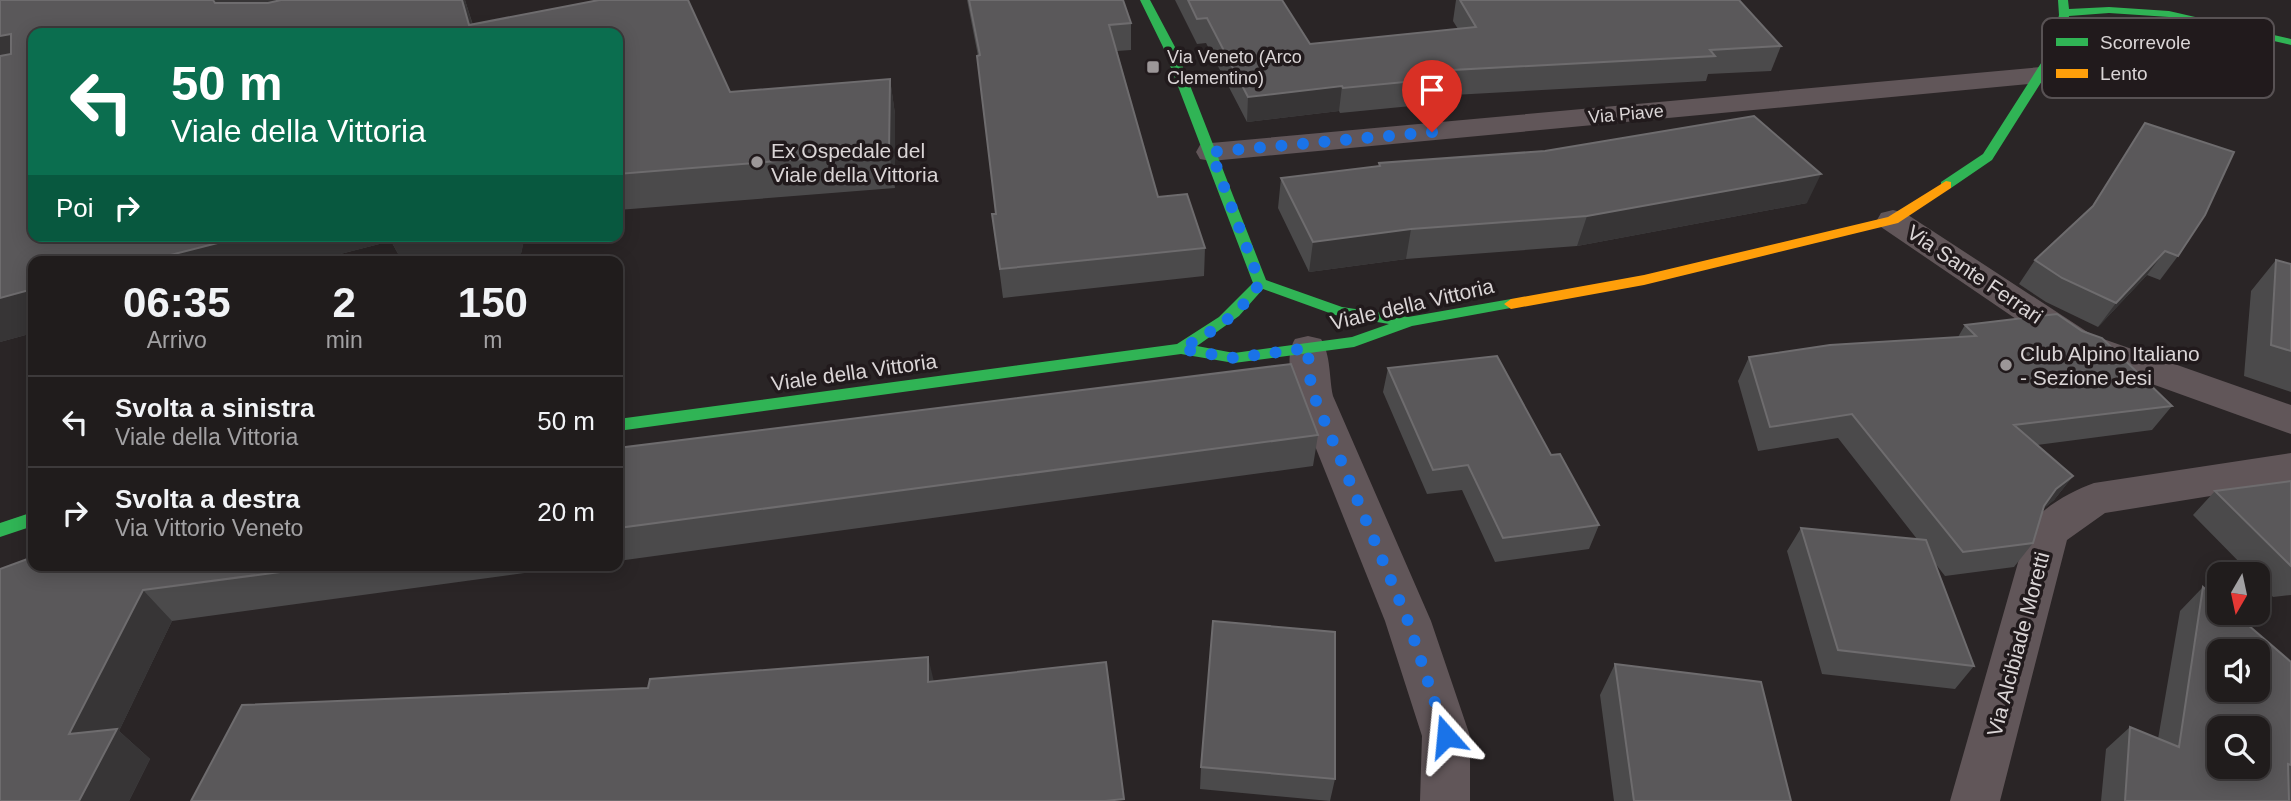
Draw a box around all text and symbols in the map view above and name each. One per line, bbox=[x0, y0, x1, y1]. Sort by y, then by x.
legend bbox=[2042, 18, 2274, 98]
text: Scorrevole bbox=[2100, 32, 2191, 53]
place label: Via Veneto (Arco Clementino) bbox=[1167, 47, 1302, 88]
icon: left bbox=[56, 56, 147, 147]
text: 50 m bbox=[171, 56, 283, 110]
marker: Via Veneto (Arco Clementino) bbox=[1145, 59, 1161, 75]
pin bbox=[1402, 60, 1462, 132]
text: Lento bbox=[2100, 63, 2148, 84]
icon: arrive bbox=[1413, 71, 1451, 109]
street label: Via Piave bbox=[1587, 101, 1665, 127]
text: Viale della Vittoria bbox=[171, 113, 426, 149]
place label: Ex Ospedale del Viale della Vittoria bbox=[771, 139, 939, 186]
marker: Ex Ospedale del Viale della Vittoria bbox=[749, 154, 765, 170]
icon: right bbox=[108, 189, 146, 227]
text: Poi bbox=[56, 193, 94, 223]
street label: Via Sante Ferrari bbox=[1903, 220, 2047, 328]
street label: Viale della Vittoria bbox=[1328, 274, 1496, 334]
text: 06:35 bbox=[123, 279, 231, 326]
text: 2 bbox=[332, 279, 356, 326]
text: 150 bbox=[458, 279, 528, 326]
text: Arrivo bbox=[147, 327, 207, 353]
text: min bbox=[326, 327, 363, 353]
text: m bbox=[483, 327, 502, 353]
place label: Club Alpino Italiano - Sezione Jesi bbox=[2020, 342, 2200, 389]
street label: Viale della Vittoria bbox=[770, 349, 939, 395]
marker: Club Alpino Italiano - Sezione Jesi bbox=[1998, 357, 2014, 373]
text: Svolta a sinistra bbox=[115, 393, 314, 423]
icon: left bbox=[56, 403, 94, 441]
text: 50 m bbox=[537, 406, 595, 436]
text: Viale della Vittoria bbox=[115, 424, 298, 450]
text: Svolta a destra bbox=[115, 484, 300, 514]
icon: right bbox=[56, 494, 94, 532]
text: 20 m bbox=[537, 497, 595, 527]
text: Via Vittorio Veneto bbox=[115, 515, 303, 541]
street label: Via Alcibiade Moretti bbox=[1982, 549, 2054, 739]
north arrow bbox=[2207, 562, 2270, 625]
map controls bbox=[2207, 562, 2270, 779]
button: sound bbox=[2207, 639, 2270, 702]
position arrow bbox=[1409, 699, 1483, 773]
button: search bbox=[2207, 716, 2270, 779]

